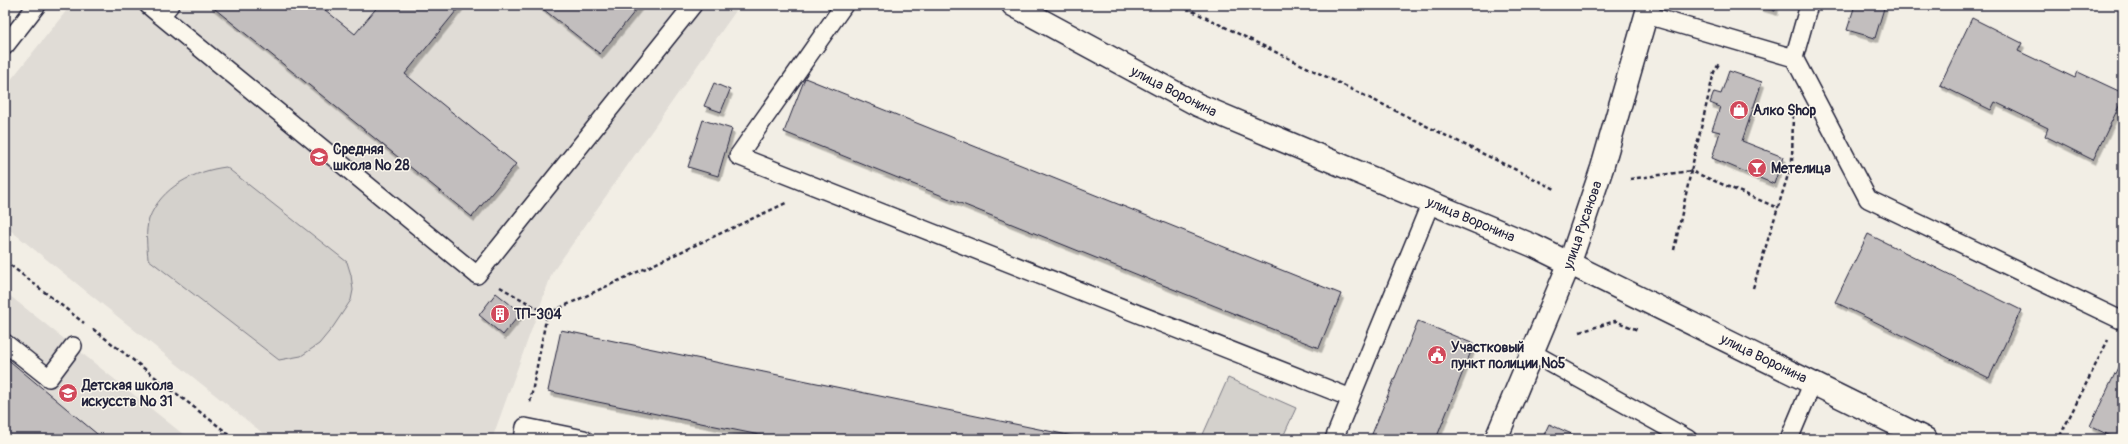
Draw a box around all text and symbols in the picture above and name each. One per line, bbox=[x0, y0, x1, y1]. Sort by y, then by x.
street label: улица Воронина bbox=[1127, 62, 1220, 120]
shop icon: Алко Shop bbox=[1728, 99, 1750, 121]
place label: Алко Shop bbox=[1753, 102, 1817, 119]
place label: Средняя школа № 28 bbox=[333, 141, 409, 174]
school or university icon: Средняя школа № 28 bbox=[308, 146, 330, 168]
bar icon: Метелица bbox=[1746, 157, 1768, 179]
place label: Метелица bbox=[1771, 160, 1831, 177]
street label: улица Русанова bbox=[1559, 179, 1606, 273]
street label: улица Воронина bbox=[1423, 193, 1517, 246]
building icon: ТП-304 bbox=[489, 303, 511, 325]
place label: ТП-304 bbox=[513, 306, 563, 323]
street label: улица Воронина bbox=[1717, 330, 1810, 387]
place label: Участковый пункт полиции №5 bbox=[1451, 339, 1566, 372]
public building icon: Участковый пункт полиции №5 bbox=[1426, 344, 1448, 366]
place label: Детская школа искусств № 31 bbox=[81, 377, 174, 410]
school or university icon: Детская школа искусств № 31 bbox=[57, 382, 79, 404]

